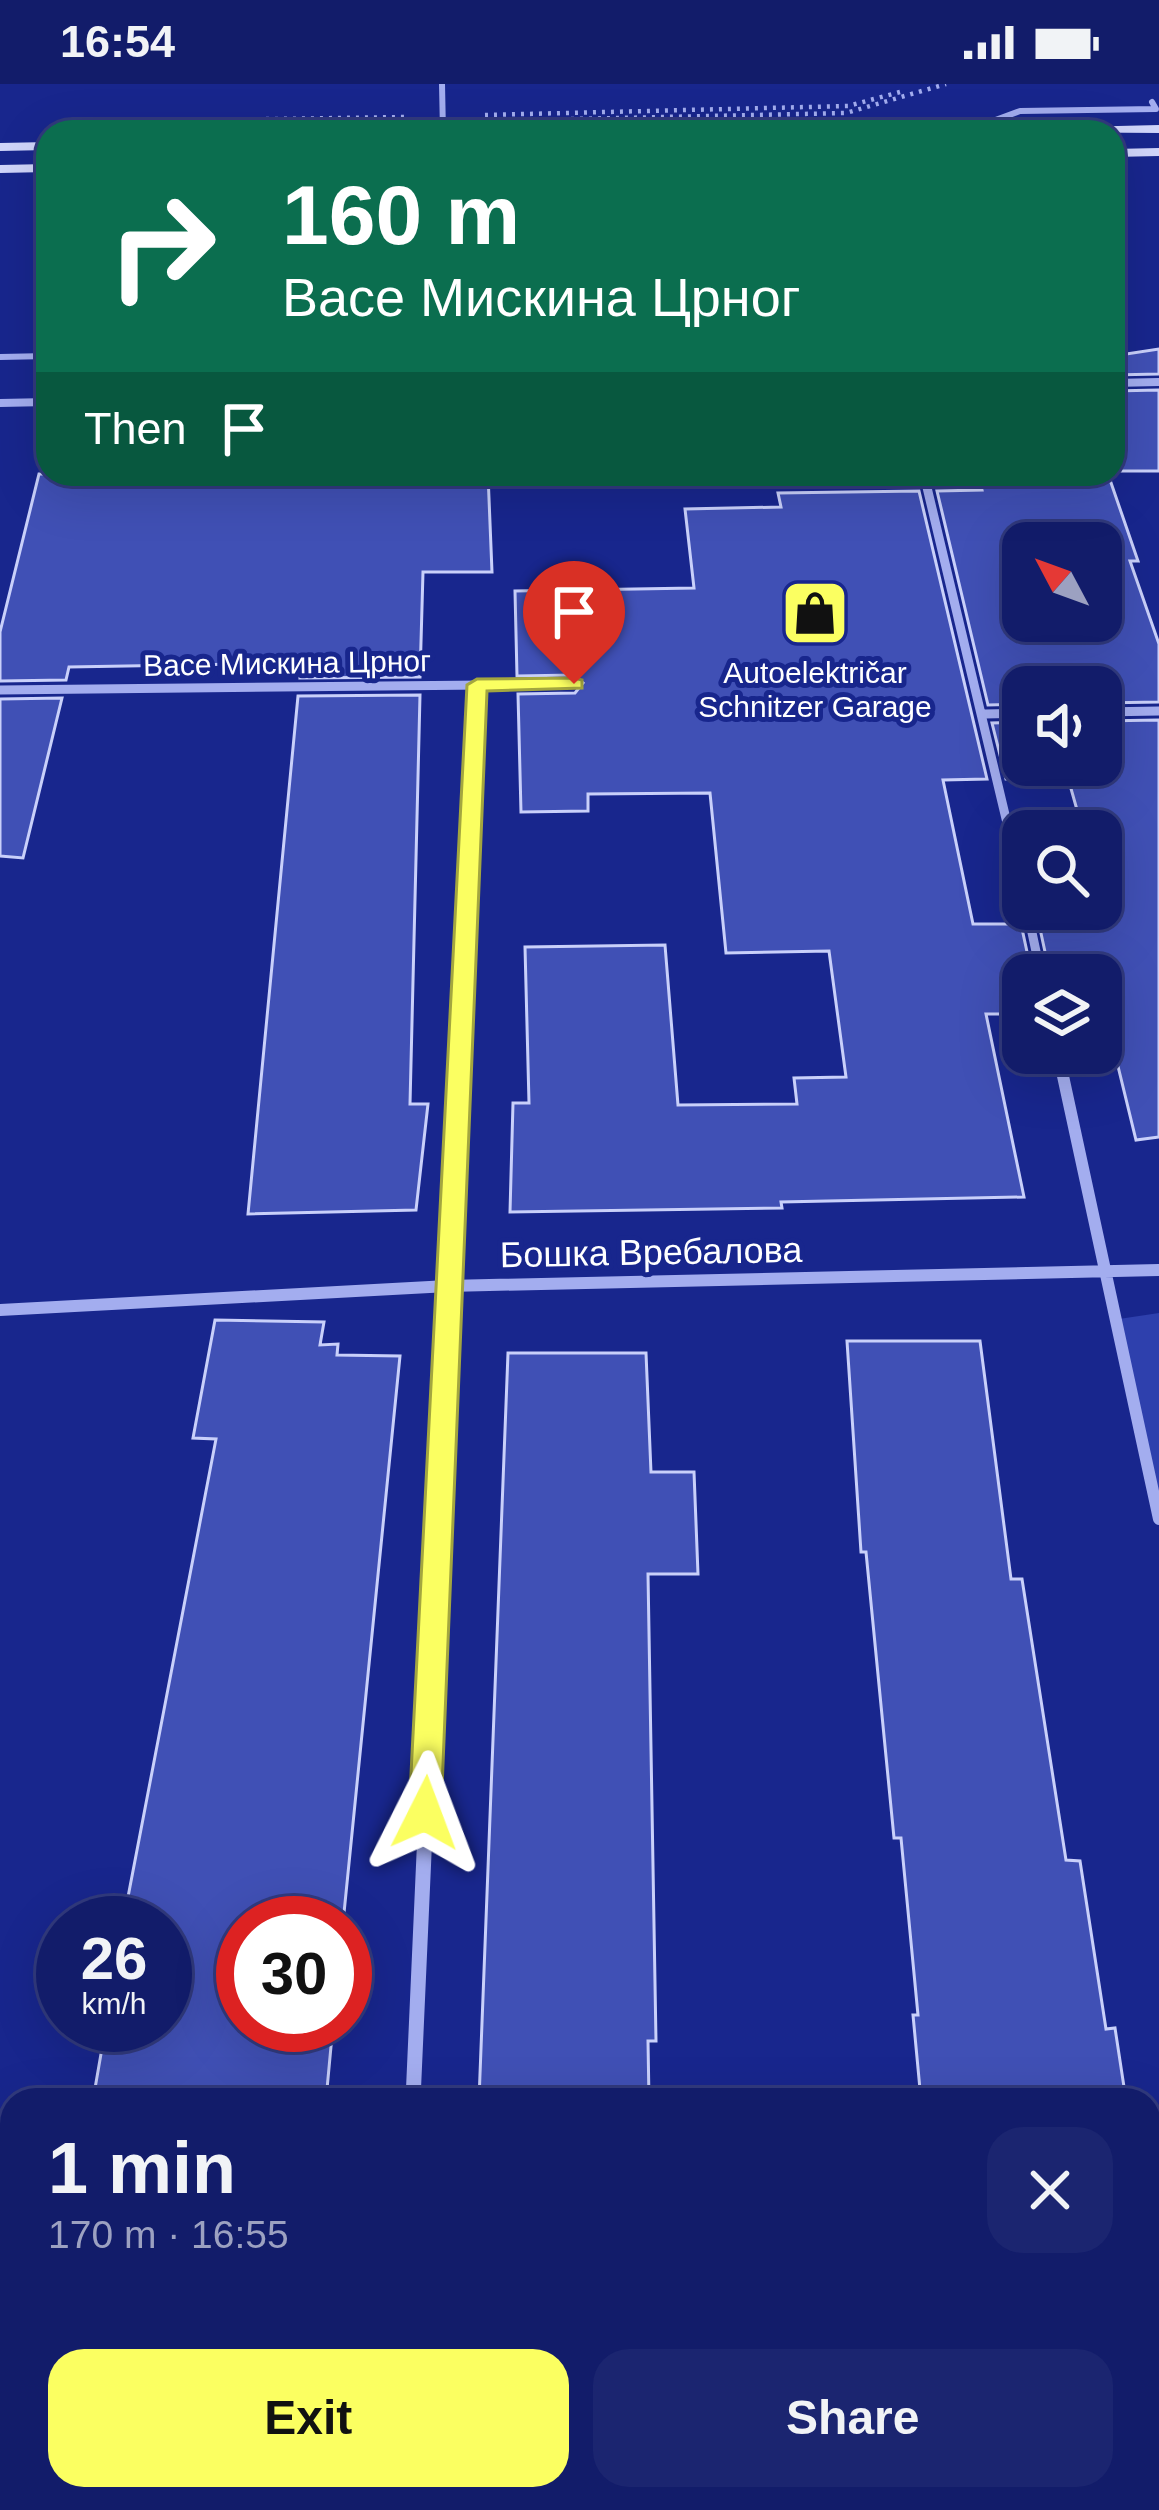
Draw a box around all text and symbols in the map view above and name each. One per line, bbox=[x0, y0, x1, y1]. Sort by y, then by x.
text: 16:54 bbox=[60, 16, 175, 67]
icon: right bbox=[84, 168, 240, 324]
text: 160 m bbox=[282, 168, 520, 262]
text: Васе Мискина Црног bbox=[282, 267, 800, 327]
icon: arrive bbox=[211, 396, 277, 462]
text: Then bbox=[84, 403, 187, 454]
north arrow bbox=[1002, 522, 1122, 642]
map controls bbox=[1002, 522, 1122, 1074]
pin bbox=[523, 561, 625, 684]
shop icon: Autoelektričar Schnitzer Garage bbox=[780, 578, 850, 648]
icon: arrive bbox=[541, 579, 607, 645]
street label: Васе Мискина Црног bbox=[143, 644, 431, 682]
place label: Autoelektričar Schnitzer Garage bbox=[698, 656, 932, 723]
button: sound bbox=[1002, 666, 1122, 786]
button: search bbox=[1002, 810, 1122, 930]
button: layers bbox=[1002, 954, 1122, 1074]
street label: Бошка Вребалова bbox=[499, 1229, 804, 1275]
position arrow bbox=[362, 1750, 488, 1876]
speed limit sign: 30 bbox=[216, 1896, 372, 2052]
text: 26 bbox=[81, 1925, 147, 1992]
text: km/h bbox=[81, 1987, 147, 2020]
button: close bbox=[987, 2127, 1113, 2253]
text: 1 min bbox=[48, 2128, 236, 2208]
text: 170 m · 16:55 bbox=[48, 2213, 289, 2256]
button: Exit bbox=[48, 2349, 569, 2487]
button: Share bbox=[593, 2349, 1113, 2487]

